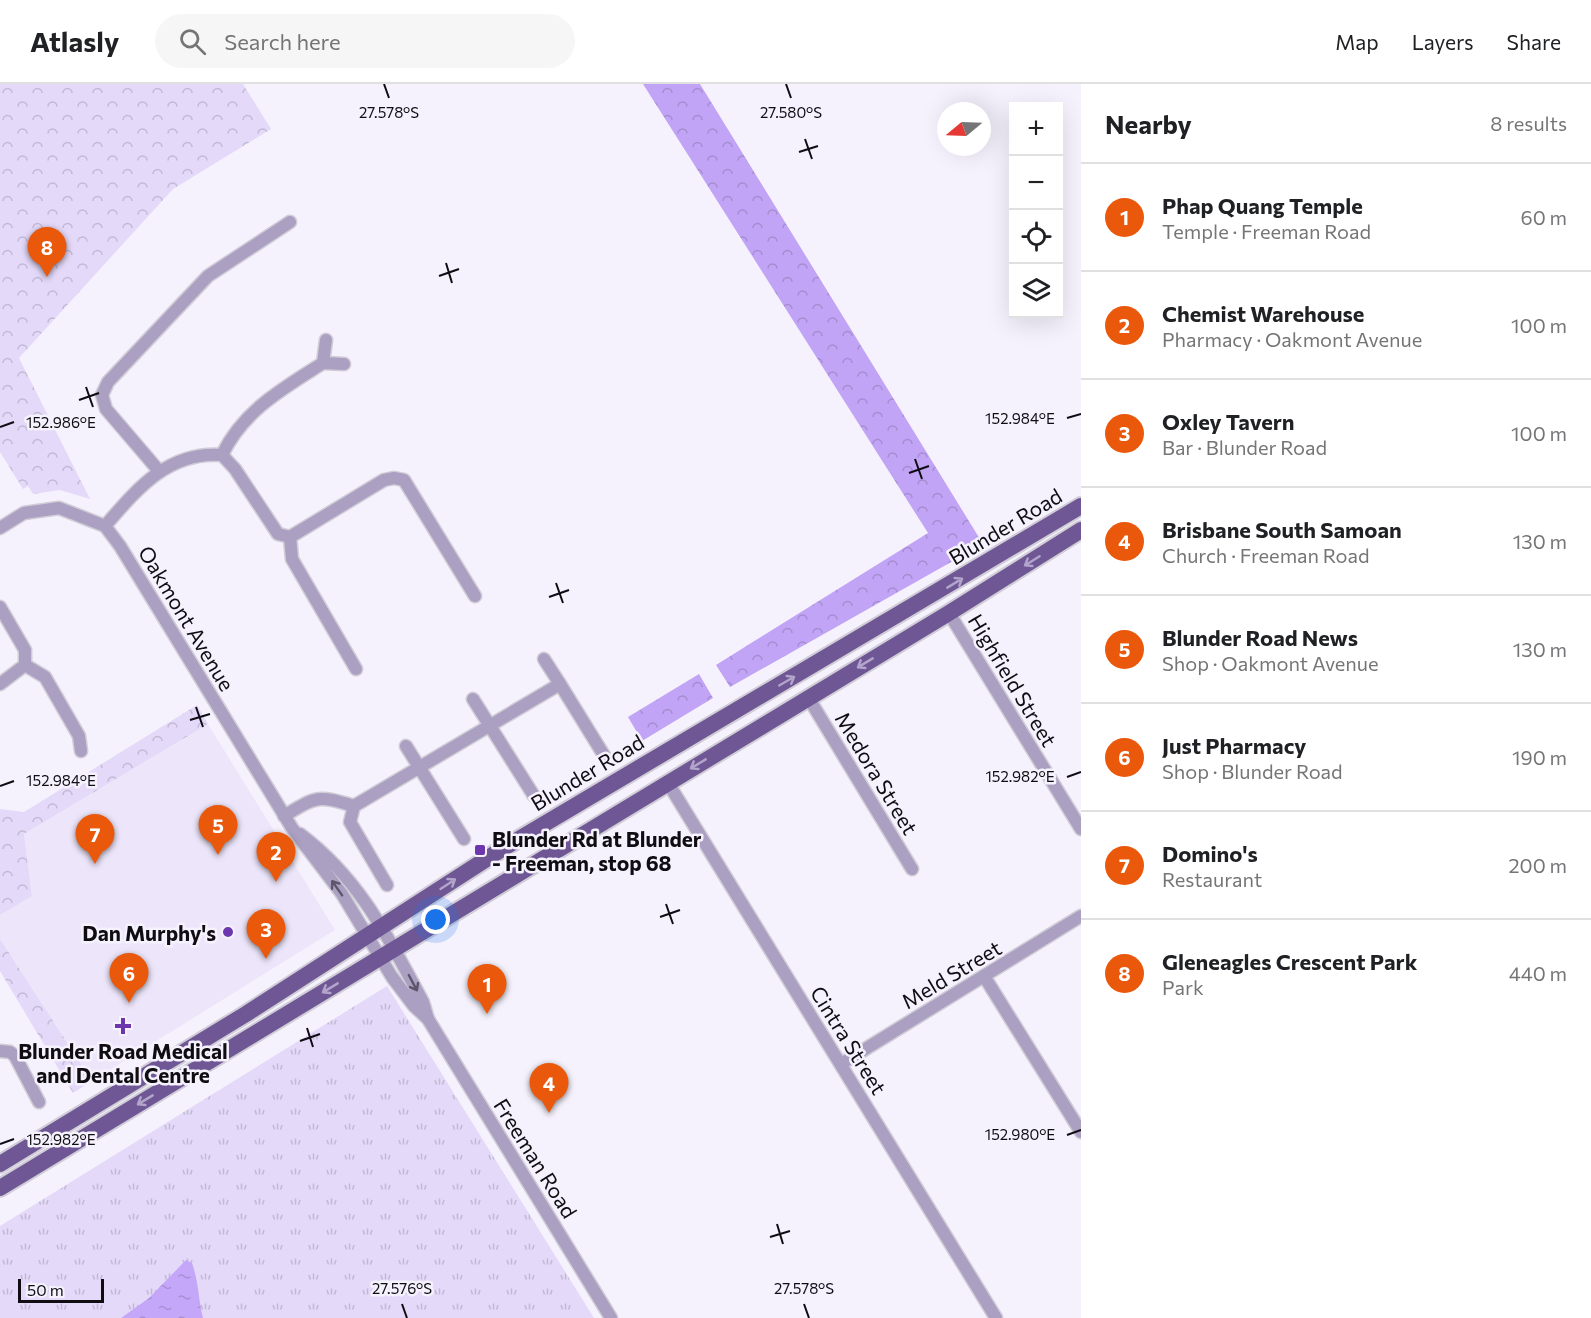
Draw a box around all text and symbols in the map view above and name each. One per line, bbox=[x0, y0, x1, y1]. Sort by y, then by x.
search box bbox=[155, 14, 575, 68]
text: Atlasly bbox=[30, 24, 119, 58]
icon: search bbox=[176, 25, 209, 58]
text: Search here bbox=[224, 28, 341, 55]
text: Map bbox=[1335, 29, 1379, 54]
text: Layers bbox=[1412, 29, 1474, 54]
text: Share bbox=[1507, 29, 1561, 54]
north arrow bbox=[937, 102, 991, 156]
map controls bbox=[1009, 102, 1063, 318]
button: + bbox=[1009, 102, 1063, 156]
text: 27.578°S bbox=[359, 103, 419, 121]
text: 27.580°S bbox=[760, 103, 822, 121]
text: Nearby bbox=[1105, 108, 1192, 139]
text: 8 results bbox=[1490, 111, 1567, 135]
button: − bbox=[1009, 156, 1063, 210]
text: Phap Quang Temple bbox=[1162, 192, 1363, 219]
text: 1 bbox=[1120, 205, 1129, 229]
text: 60 m bbox=[1521, 205, 1567, 229]
button: locate bbox=[1009, 210, 1063, 264]
text: Temple · Freeman Road bbox=[1162, 219, 1371, 243]
pin: 8 bbox=[28, 228, 66, 277]
button: layers bbox=[1009, 264, 1063, 318]
text: Chemist Warehouse bbox=[1162, 300, 1364, 327]
text: 2 bbox=[1119, 313, 1130, 337]
text: 100 m bbox=[1511, 313, 1567, 337]
text: Pharmacy · Oakmont Avenue bbox=[1162, 327, 1422, 351]
text: Oxley Tavern bbox=[1162, 408, 1295, 435]
text: 152.984°E bbox=[985, 409, 1055, 427]
text: 152.986°E bbox=[26, 413, 96, 431]
text: 3 bbox=[1119, 421, 1130, 445]
text: 100 m bbox=[1511, 421, 1567, 445]
text: Bar · Blunder Road bbox=[1162, 435, 1327, 459]
street label: Blunder Road bbox=[944, 483, 1066, 569]
text: Brisbane South Samoan bbox=[1162, 516, 1402, 543]
text: 4 bbox=[1118, 529, 1131, 553]
text: 130 m bbox=[1513, 529, 1567, 553]
street label: Oakmont Avenue bbox=[134, 541, 240, 695]
text: Church · Freeman Road bbox=[1162, 543, 1370, 567]
one-way arrow bbox=[1023, 555, 1040, 568]
one-way arrow bbox=[946, 576, 963, 588]
street label: Highfield Street bbox=[964, 609, 1062, 751]
text: Blunder Road News bbox=[1162, 624, 1358, 651]
text: 5 bbox=[1119, 637, 1130, 661]
text: 130 m bbox=[1513, 637, 1567, 661]
text: Shop · Oakmont Avenue bbox=[1162, 651, 1379, 675]
one-way arrow bbox=[857, 658, 874, 670]
one-way arrow bbox=[778, 675, 795, 687]
street label: Medora Street bbox=[831, 707, 923, 839]
street label: Blunder Road bbox=[526, 729, 648, 815]
text: Just Pharmacy bbox=[1162, 732, 1306, 759]
text: 6 bbox=[1118, 745, 1131, 769]
text: 190 m bbox=[1512, 745, 1567, 769]
one-way arrow bbox=[690, 758, 707, 770]
text: Shop · Blunder Road bbox=[1162, 759, 1343, 783]
text: 152.982°E bbox=[985, 767, 1055, 785]
text: 152.984°E bbox=[26, 771, 96, 789]
pin: 5 bbox=[198, 806, 238, 855]
pin: 7 bbox=[76, 814, 115, 864]
place label: Blunder Rd at Blunder - Freeman, stop 68 bbox=[492, 826, 702, 875]
pin: 2 bbox=[256, 832, 296, 882]
text: Domino's bbox=[1162, 840, 1258, 867]
marker: Blunder Rd at Blunder - Freeman, stop 68 bbox=[473, 843, 487, 857]
text: 7 bbox=[1119, 853, 1130, 877]
text: 200 m bbox=[1509, 853, 1567, 877]
text: Restaurant bbox=[1162, 867, 1262, 891]
one-way arrow bbox=[439, 878, 456, 890]
one-way arrow bbox=[331, 880, 343, 896]
your location bbox=[421, 905, 450, 934]
pin: 3 bbox=[246, 910, 286, 959]
place label: Dan Murphy's bbox=[82, 920, 216, 945]
marker: Dan Murphy's bbox=[221, 925, 235, 939]
street label: Meld Street bbox=[897, 934, 1005, 1014]
text: Gleneagles Crescent Park bbox=[1162, 948, 1417, 975]
pin: 6 bbox=[110, 954, 148, 1003]
text: 8 bbox=[1118, 961, 1131, 985]
text: 440 m bbox=[1509, 961, 1567, 985]
pin: 1 bbox=[468, 964, 506, 1014]
one-way arrow bbox=[407, 974, 419, 991]
text: Park bbox=[1162, 975, 1204, 999]
street label: Cintra Street bbox=[806, 981, 892, 1099]
one-way arrow bbox=[322, 982, 339, 994]
marker: Blunder Road Medical and Dental Centre bbox=[114, 1017, 132, 1035]
place label: Blunder Road Medical and Dental Centre bbox=[18, 1038, 228, 1087]
pin: 4 bbox=[530, 1064, 568, 1113]
one-way arrow bbox=[137, 1094, 154, 1106]
street label: Freeman Road bbox=[489, 1094, 583, 1222]
text: 152.980°E bbox=[985, 1125, 1055, 1143]
text: 152.982°E bbox=[26, 1130, 96, 1148]
scale bar bbox=[18, 1276, 104, 1304]
text: 27.576°S bbox=[372, 1279, 432, 1297]
text: 27.578°S bbox=[774, 1279, 834, 1297]
text: 50 m bbox=[27, 1280, 64, 1299]

